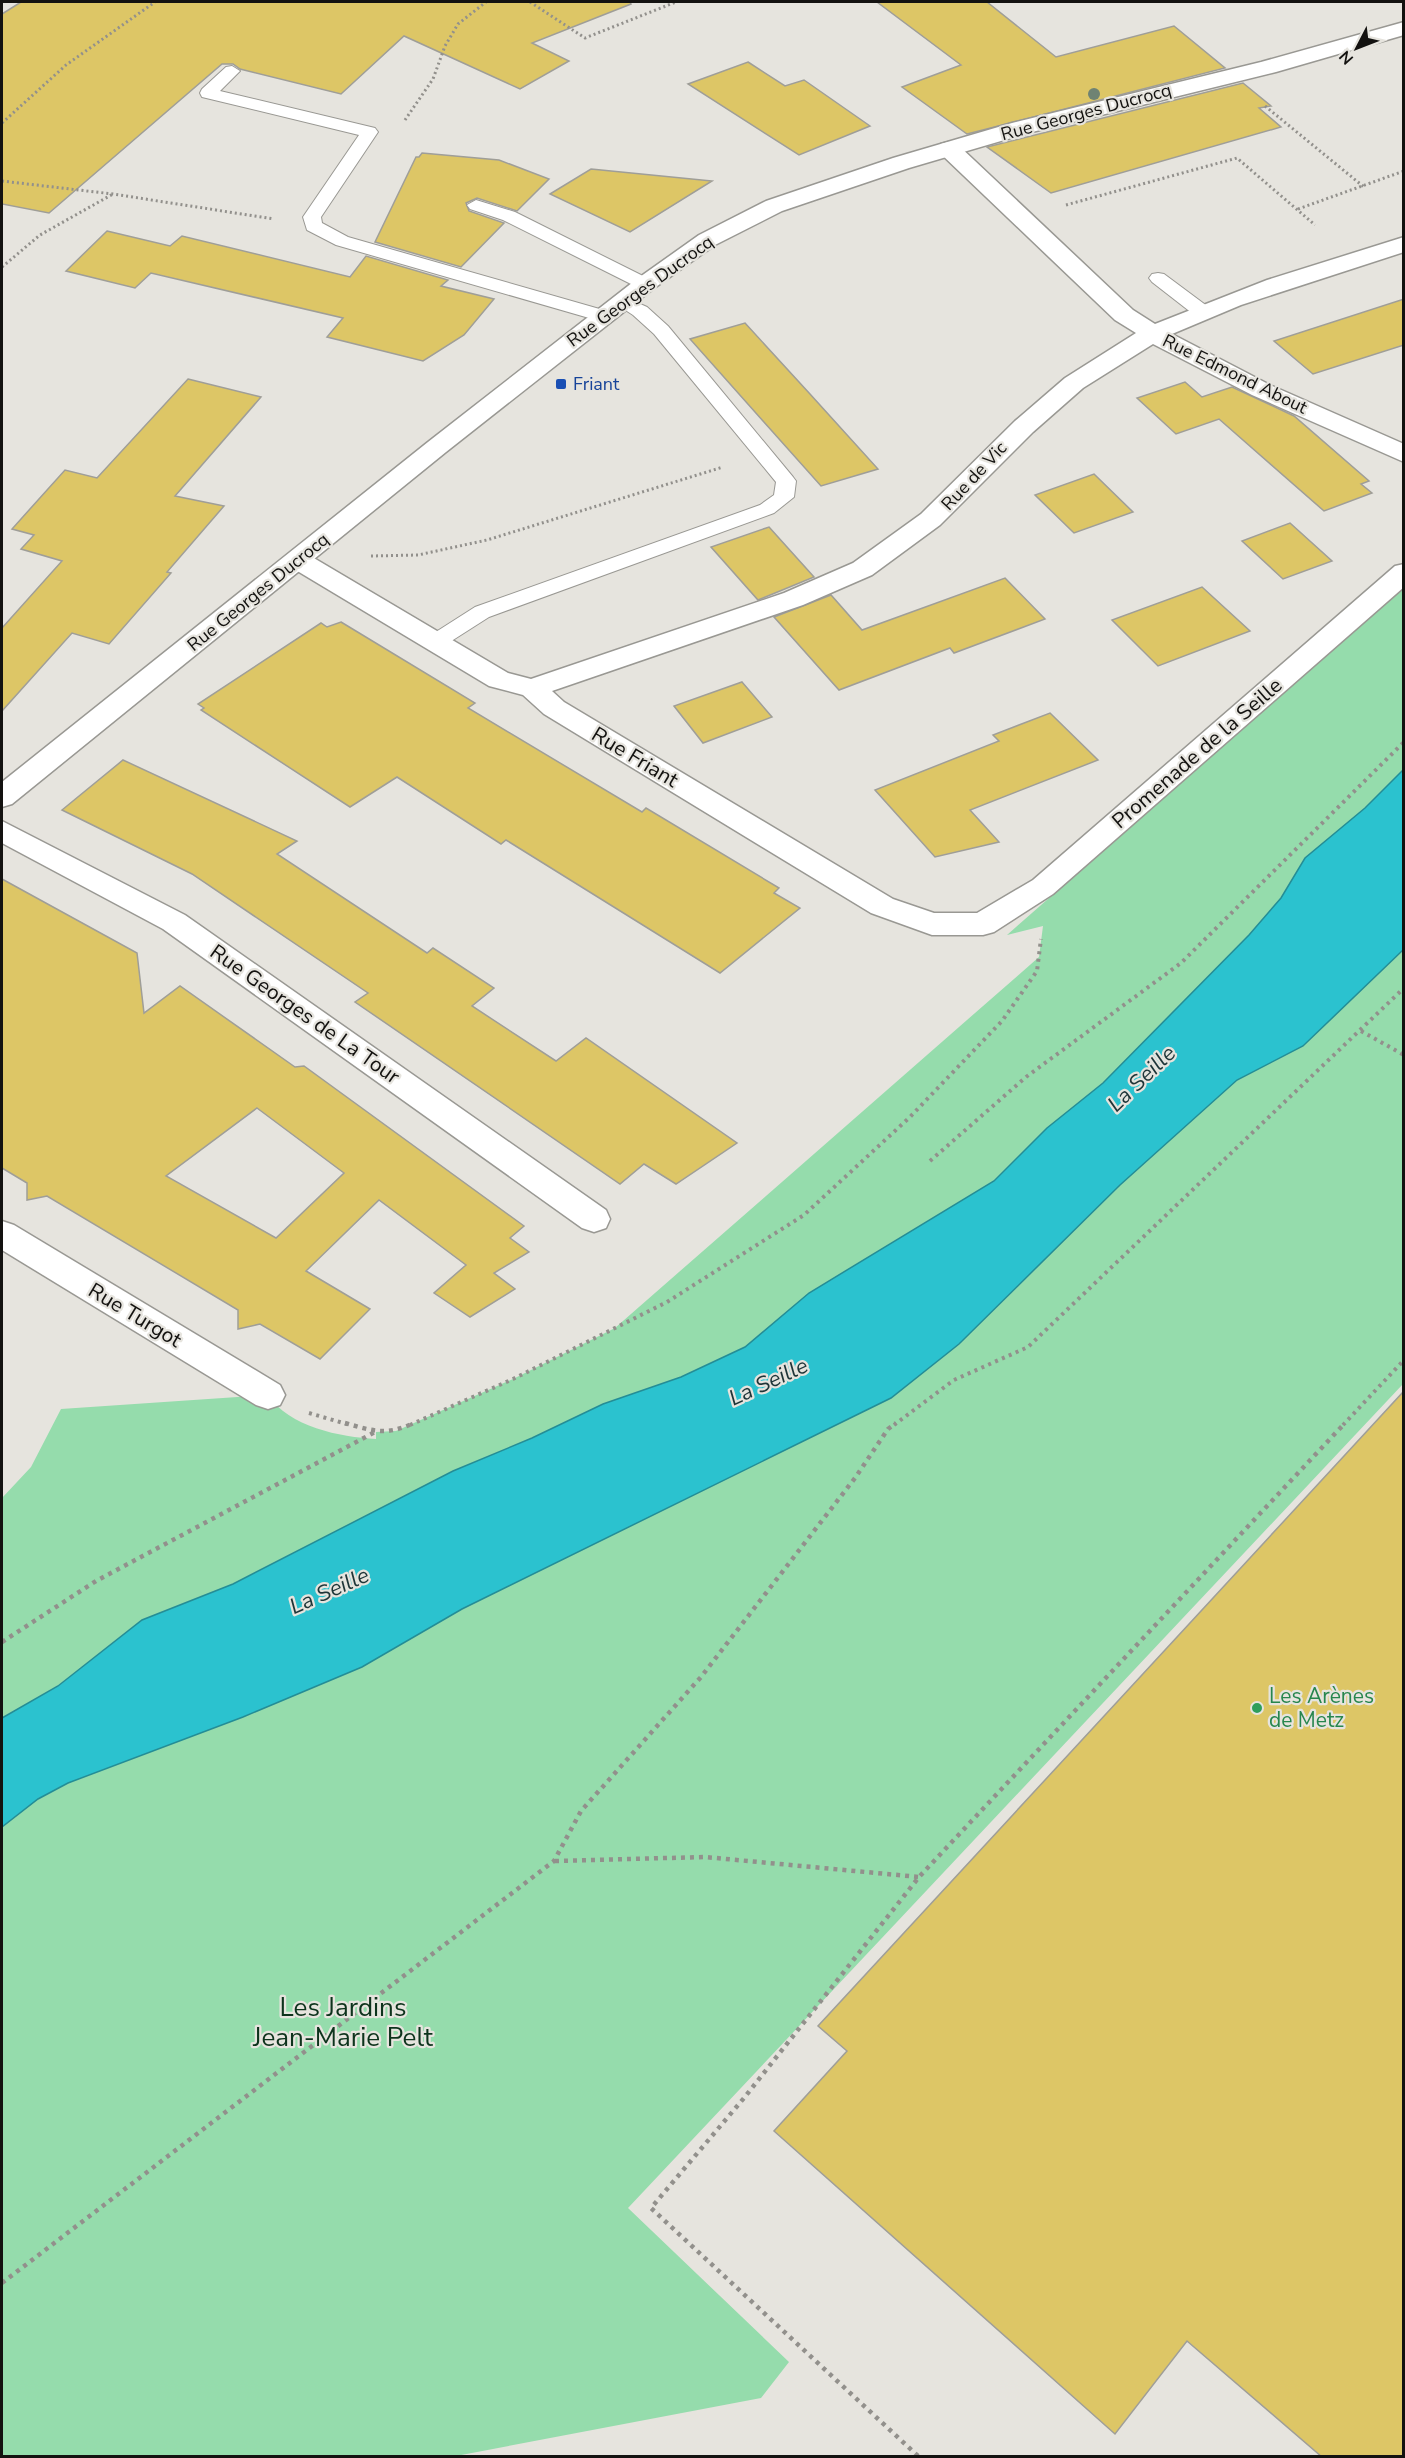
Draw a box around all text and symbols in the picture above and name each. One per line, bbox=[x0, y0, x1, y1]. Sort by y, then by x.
north arrow bbox=[1327, 18, 1387, 78]
text: N bbox=[1334, 46, 1359, 69]
street label: Rue Georges Ducrocq bbox=[998, 78, 1174, 146]
street label: Rue Georges Ducrocq bbox=[562, 230, 718, 352]
street label: Rue Edmond About bbox=[1159, 329, 1312, 420]
place label: Friant bbox=[573, 372, 620, 396]
marker: Friant bbox=[554, 377, 568, 391]
street label: Rue de Vic bbox=[936, 436, 1012, 516]
street label: Rue Georges Ducrocq bbox=[182, 527, 334, 657]
street label: Promenade de la Seille bbox=[1106, 671, 1288, 835]
street label: Rue Friant bbox=[586, 720, 684, 794]
street label: Rue Georges de La Tour bbox=[205, 938, 406, 1090]
water label: La Seille bbox=[1101, 1038, 1183, 1119]
street label: Rue Turgot bbox=[83, 1276, 187, 1354]
water label: La Seille bbox=[724, 1350, 813, 1413]
water label: La Seille bbox=[285, 1560, 374, 1622]
place label: Les Arènes de Metz bbox=[1269, 1682, 1374, 1734]
marker: Les Arènes de Metz bbox=[1250, 1701, 1264, 1715]
park label: Les Jardins Jean-Marie Pelt bbox=[252, 1990, 434, 2055]

